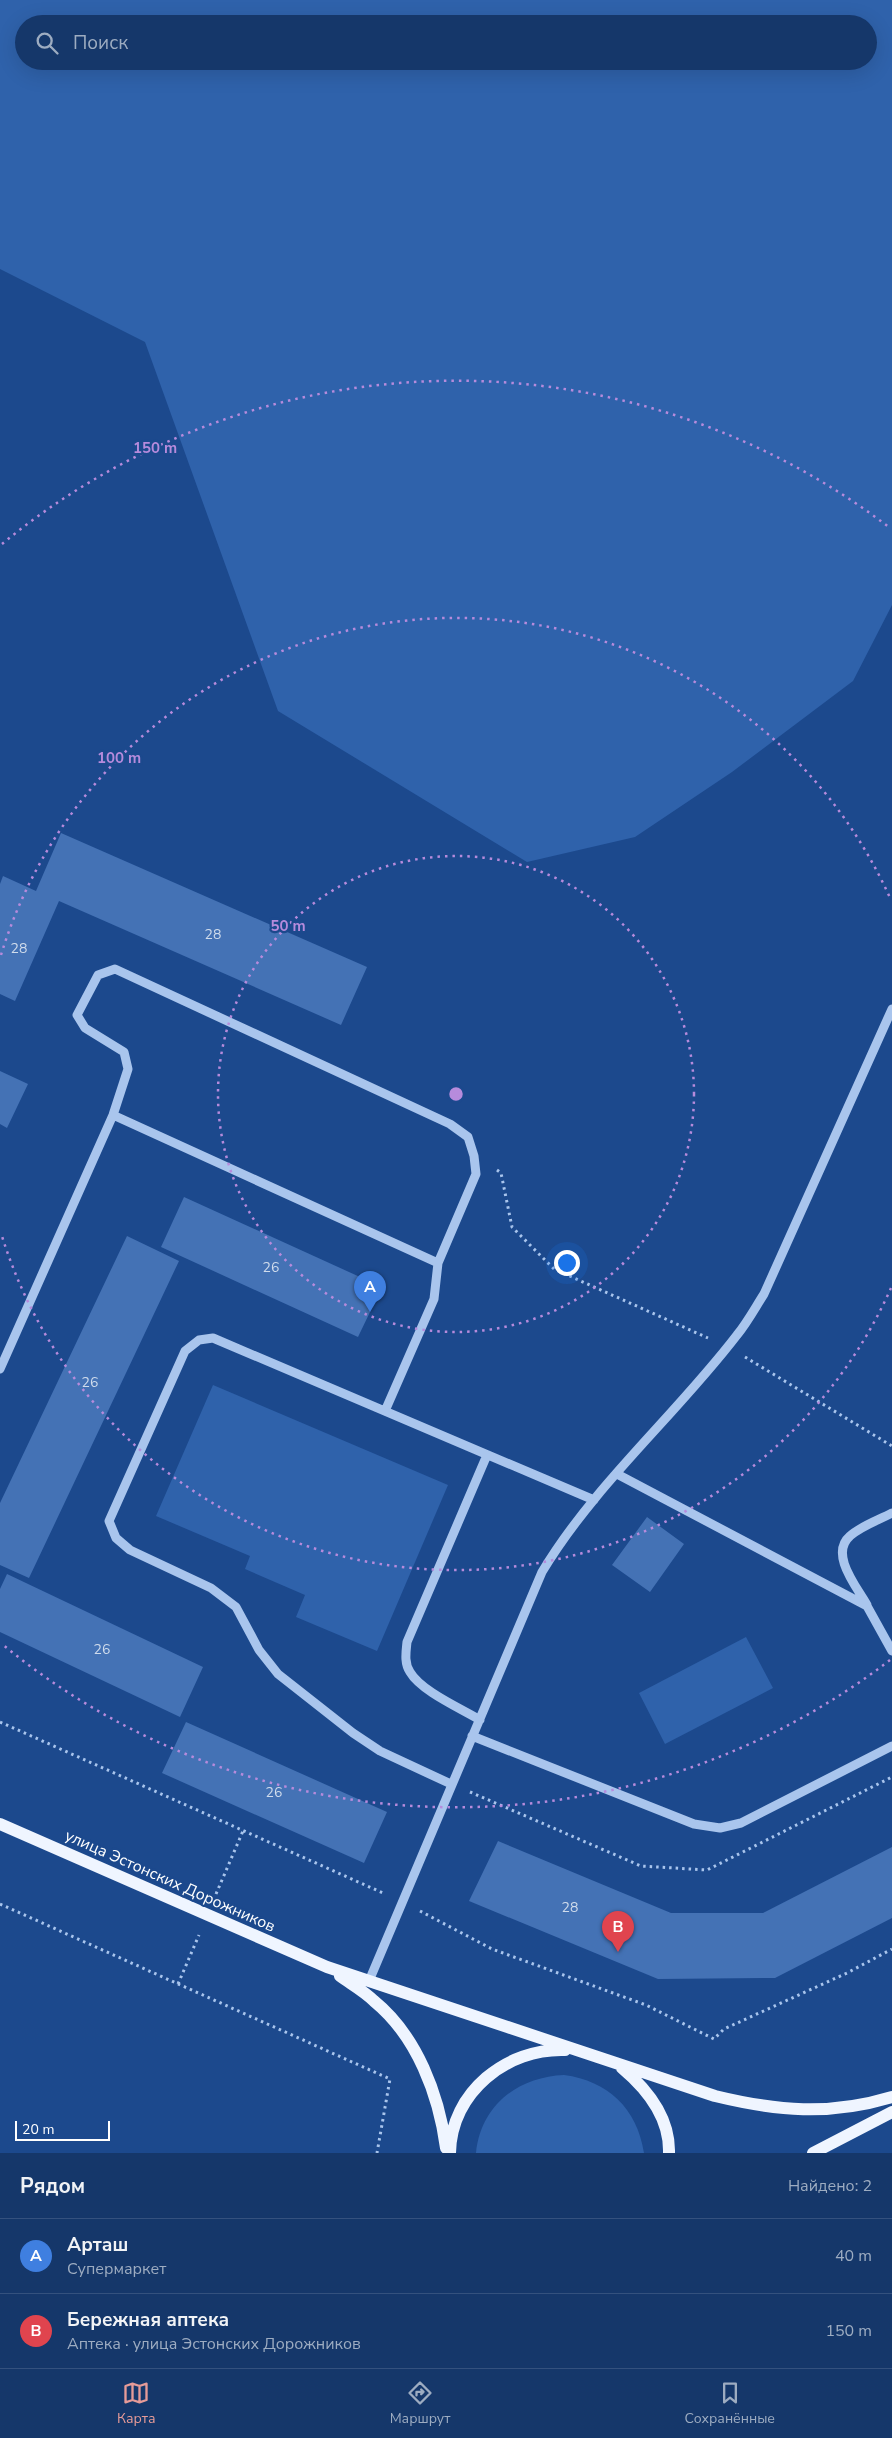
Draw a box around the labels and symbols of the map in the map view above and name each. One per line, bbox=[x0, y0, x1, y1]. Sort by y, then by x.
text: 150 m bbox=[133, 438, 177, 458]
text: 100 m bbox=[97, 748, 141, 768]
text: 50 m bbox=[270, 916, 306, 936]
house number: 28 bbox=[205, 925, 221, 944]
house number: 28 bbox=[11, 939, 27, 958]
centre of rings bbox=[447, 1085, 465, 1103]
your location bbox=[554, 1250, 580, 1276]
house number: 26 bbox=[263, 1258, 279, 1277]
pin: A bbox=[354, 1271, 386, 1312]
house number: 26 bbox=[82, 1373, 98, 1392]
house number: 26 bbox=[94, 1640, 110, 1659]
house number: 26 bbox=[266, 1783, 282, 1802]
street label: улица Эстонских Дорожников bbox=[61, 1825, 279, 1938]
house number: 28 bbox=[562, 1898, 578, 1917]
pin: B bbox=[602, 1911, 634, 1952]
scale bar bbox=[15, 2118, 110, 2141]

